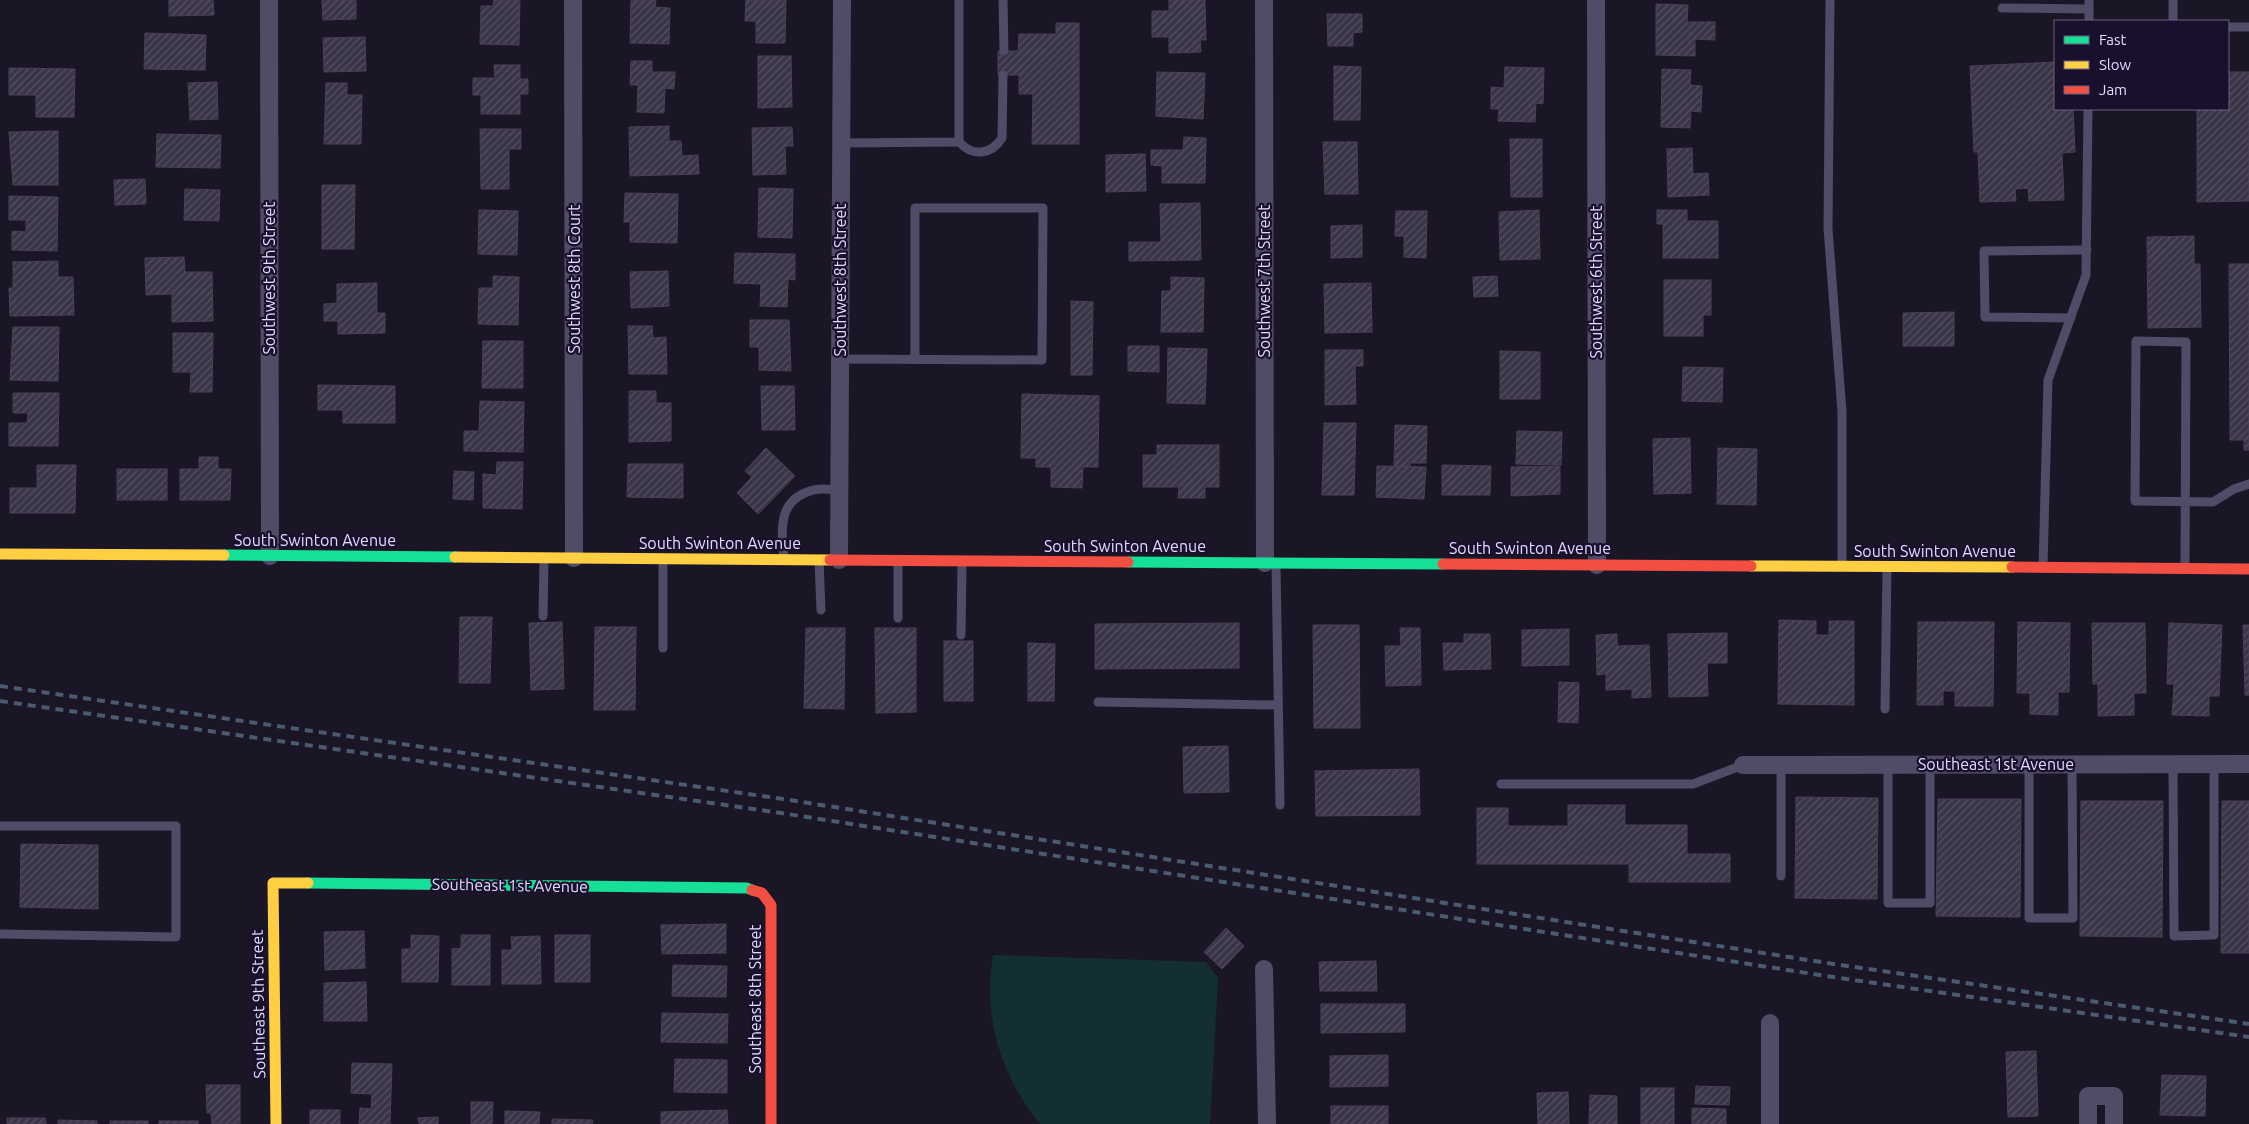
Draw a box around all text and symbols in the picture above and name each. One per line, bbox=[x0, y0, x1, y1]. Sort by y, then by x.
legend bbox=[2054, 20, 2229, 110]
text: Fast bbox=[2099, 31, 2127, 48]
text: Slow bbox=[2099, 56, 2132, 73]
text: Jam bbox=[2099, 81, 2127, 98]
street label: Southwest 9th Street bbox=[260, 201, 278, 355]
street label: Southwest 8th Street bbox=[831, 203, 849, 357]
street label: Southwest 8th Court bbox=[565, 204, 583, 354]
street label: Southwest 7th Street bbox=[1255, 204, 1273, 358]
street label: Southwest 6th Street bbox=[1587, 205, 1605, 359]
street label: South Swinton Avenue bbox=[234, 531, 396, 549]
street label: South Swinton Avenue bbox=[639, 534, 801, 552]
street label: South Swinton Avenue bbox=[1044, 537, 1206, 555]
street label: South Swinton Avenue bbox=[1449, 539, 1611, 557]
street label: South Swinton Avenue bbox=[1854, 542, 2016, 560]
street label: Southeast 1st Avenue bbox=[1918, 755, 2074, 773]
street label: Southeast 1st Avenue bbox=[432, 875, 588, 895]
street label: Southeast 8th Street bbox=[746, 924, 764, 1074]
street label: Southeast 9th Street bbox=[248, 929, 268, 1079]

